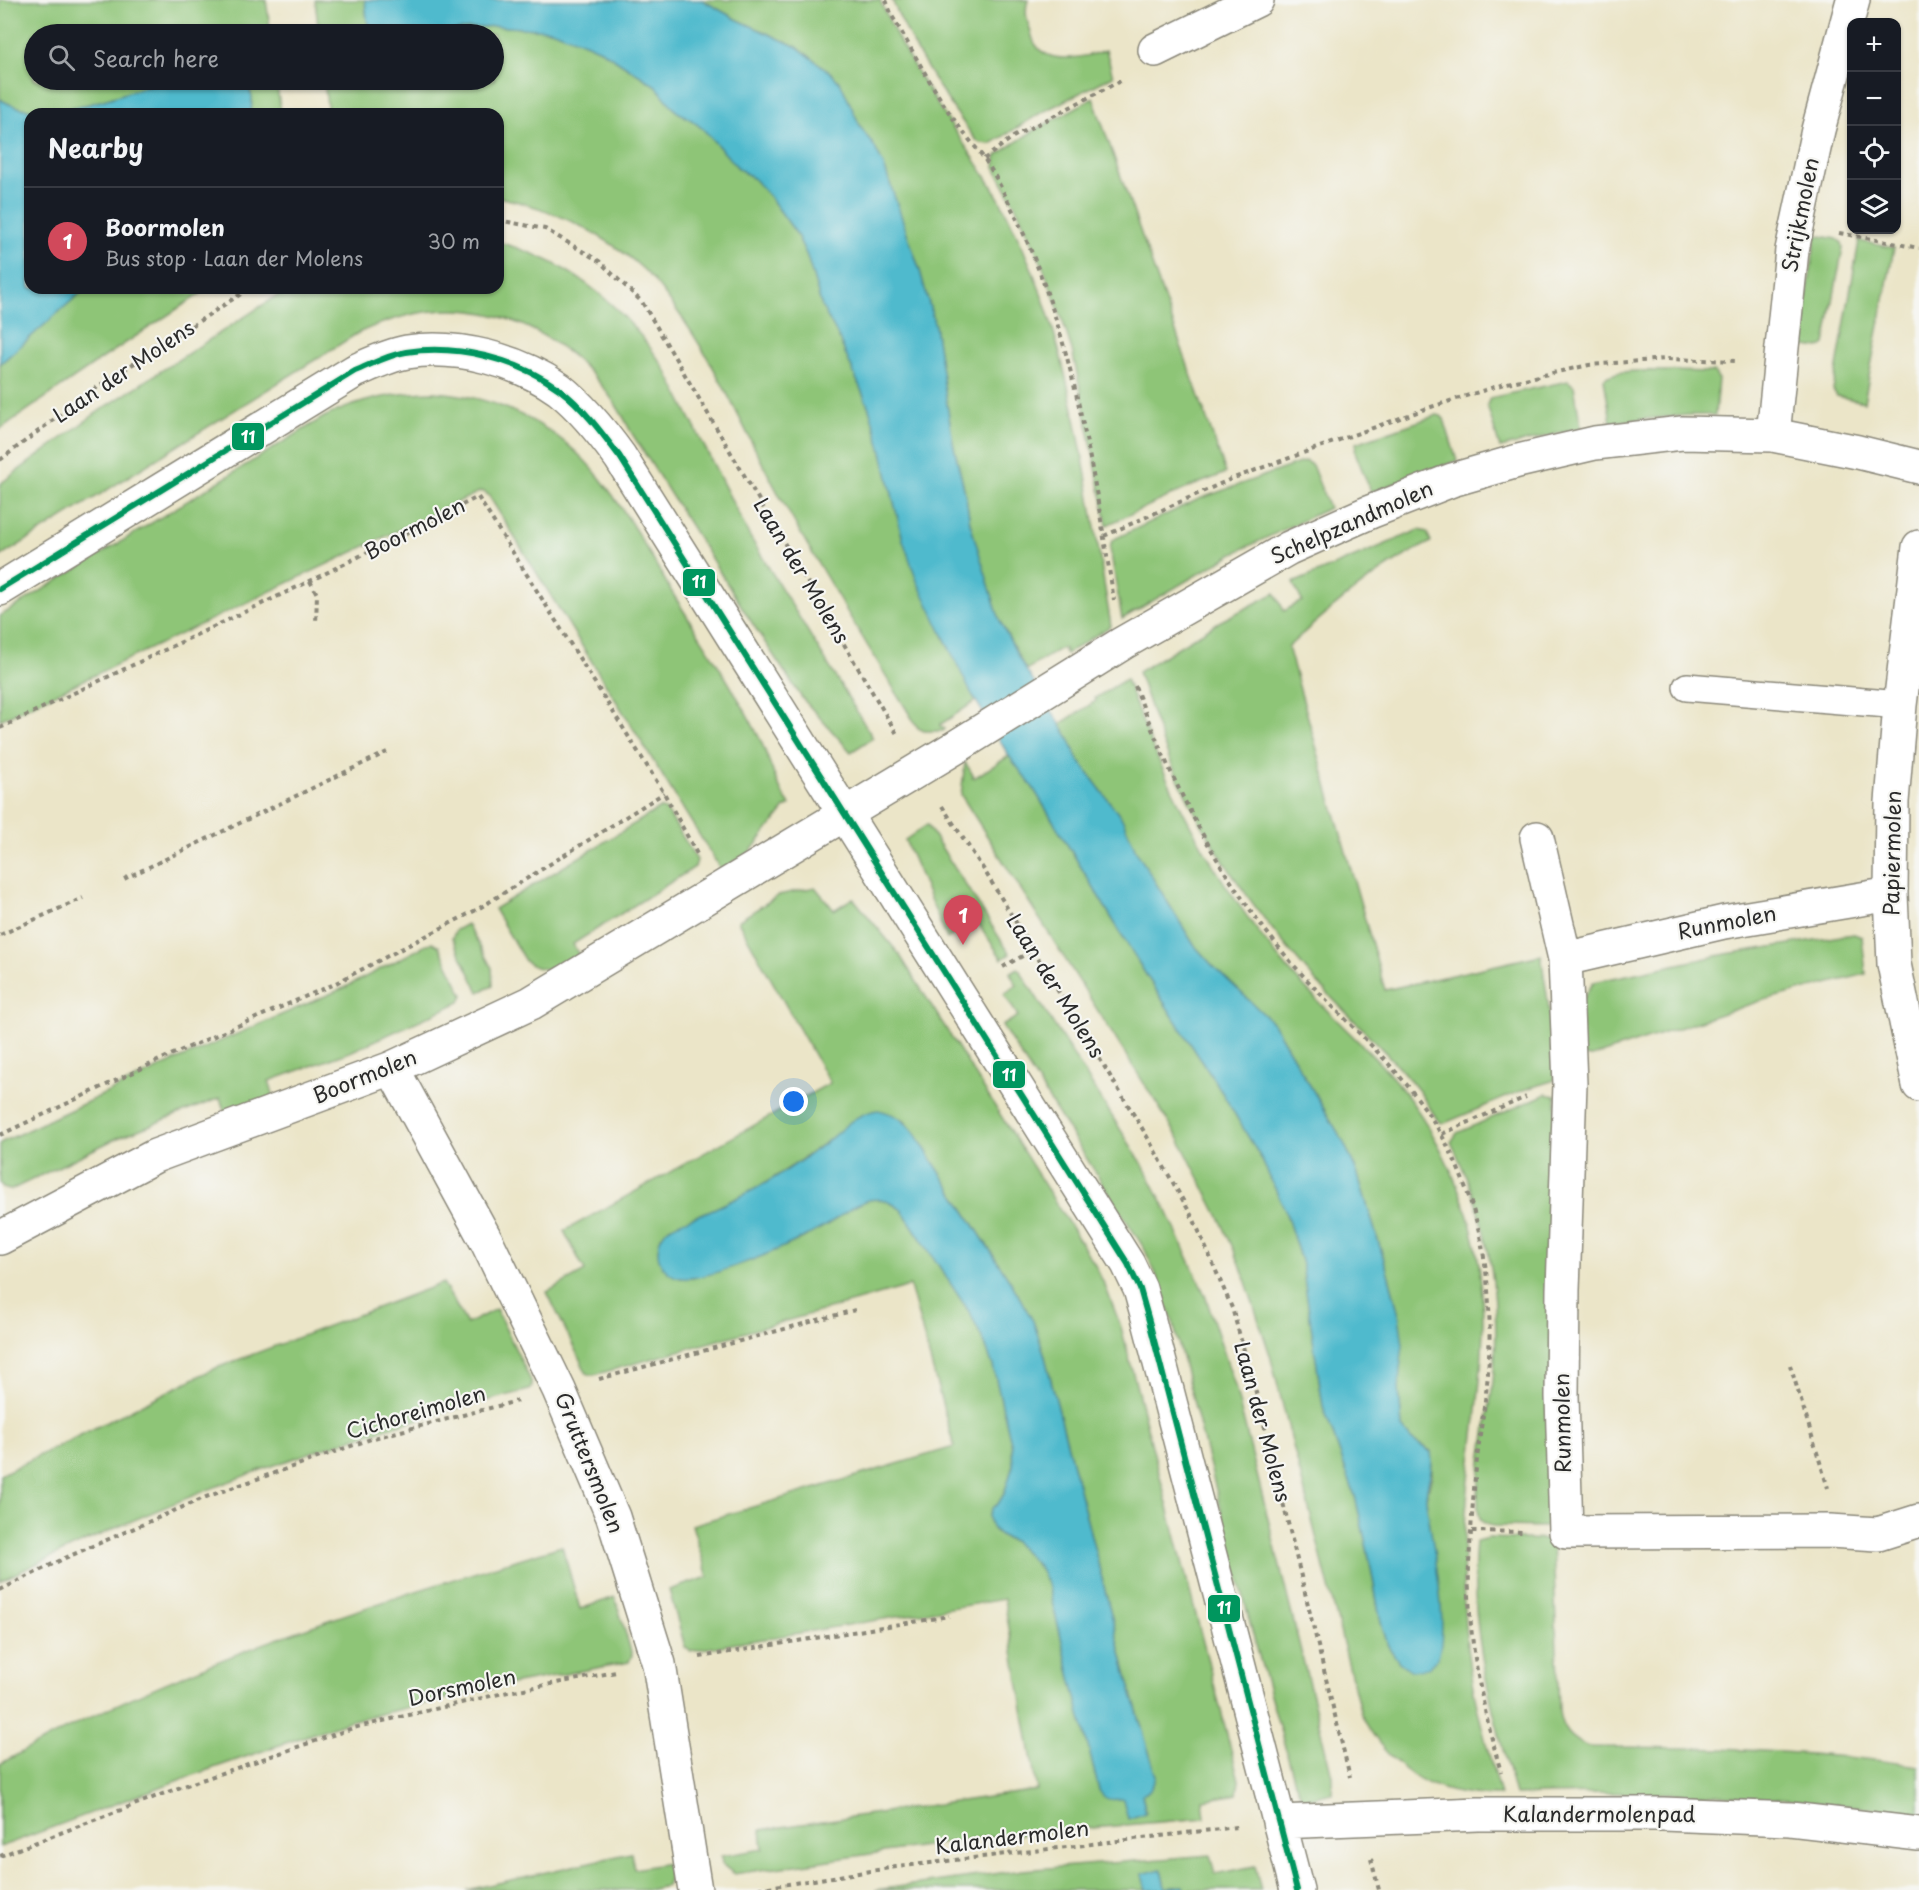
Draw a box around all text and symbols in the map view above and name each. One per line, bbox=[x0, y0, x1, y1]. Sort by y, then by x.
map controls bbox=[1847, 18, 1901, 234]
button: + bbox=[1847, 18, 1901, 72]
search box bbox=[24, 24, 504, 90]
icon: search bbox=[45, 41, 78, 74]
text: Search here bbox=[93, 41, 219, 74]
button: − bbox=[1847, 72, 1901, 126]
button: locate bbox=[1847, 126, 1901, 180]
text: Nearby bbox=[48, 128, 143, 167]
street label: Strijkmolen bbox=[1772, 154, 1826, 275]
button: layers bbox=[1847, 180, 1901, 234]
text: Boormolen bbox=[105, 210, 225, 243]
text: 1 bbox=[63, 226, 72, 256]
text: 30 m bbox=[427, 226, 480, 256]
text: Bus stop · Laan der Molens bbox=[105, 243, 363, 273]
street label: Laan der Molens bbox=[45, 311, 200, 430]
line badge: 11 bbox=[231, 422, 265, 451]
text: 11 bbox=[241, 424, 255, 448]
street label: Schelpzandmolen bbox=[1265, 471, 1438, 571]
street label: Boormolen bbox=[358, 488, 470, 566]
street label: Laan der Molens bbox=[746, 491, 859, 649]
line badge: 11 bbox=[682, 568, 716, 597]
text: 11 bbox=[692, 569, 706, 593]
street label: Papiermolen bbox=[1874, 790, 1908, 916]
pin: 1 bbox=[944, 896, 982, 945]
street label: Runmolen bbox=[1674, 896, 1779, 946]
street label: Laan der Molens bbox=[999, 906, 1114, 1063]
street label: Boormolen bbox=[307, 1040, 421, 1111]
line badge: 11 bbox=[992, 1060, 1026, 1089]
text: 11 bbox=[1002, 1062, 1016, 1086]
your location bbox=[779, 1087, 808, 1116]
street label: Laan der Molens bbox=[1227, 1338, 1301, 1505]
street label: Runmolen bbox=[1544, 1373, 1578, 1473]
street label: Cichoreimolen bbox=[342, 1376, 489, 1446]
street label: Gruttersmolen bbox=[548, 1387, 634, 1538]
line badge: 11 bbox=[1207, 1594, 1241, 1623]
text: 11 bbox=[1217, 1595, 1231, 1619]
street label: Dorsmolen bbox=[405, 1659, 518, 1713]
street label: Kalandermolenpad bbox=[1503, 1797, 1695, 1829]
street label: Kalandermolen bbox=[933, 1811, 1091, 1861]

